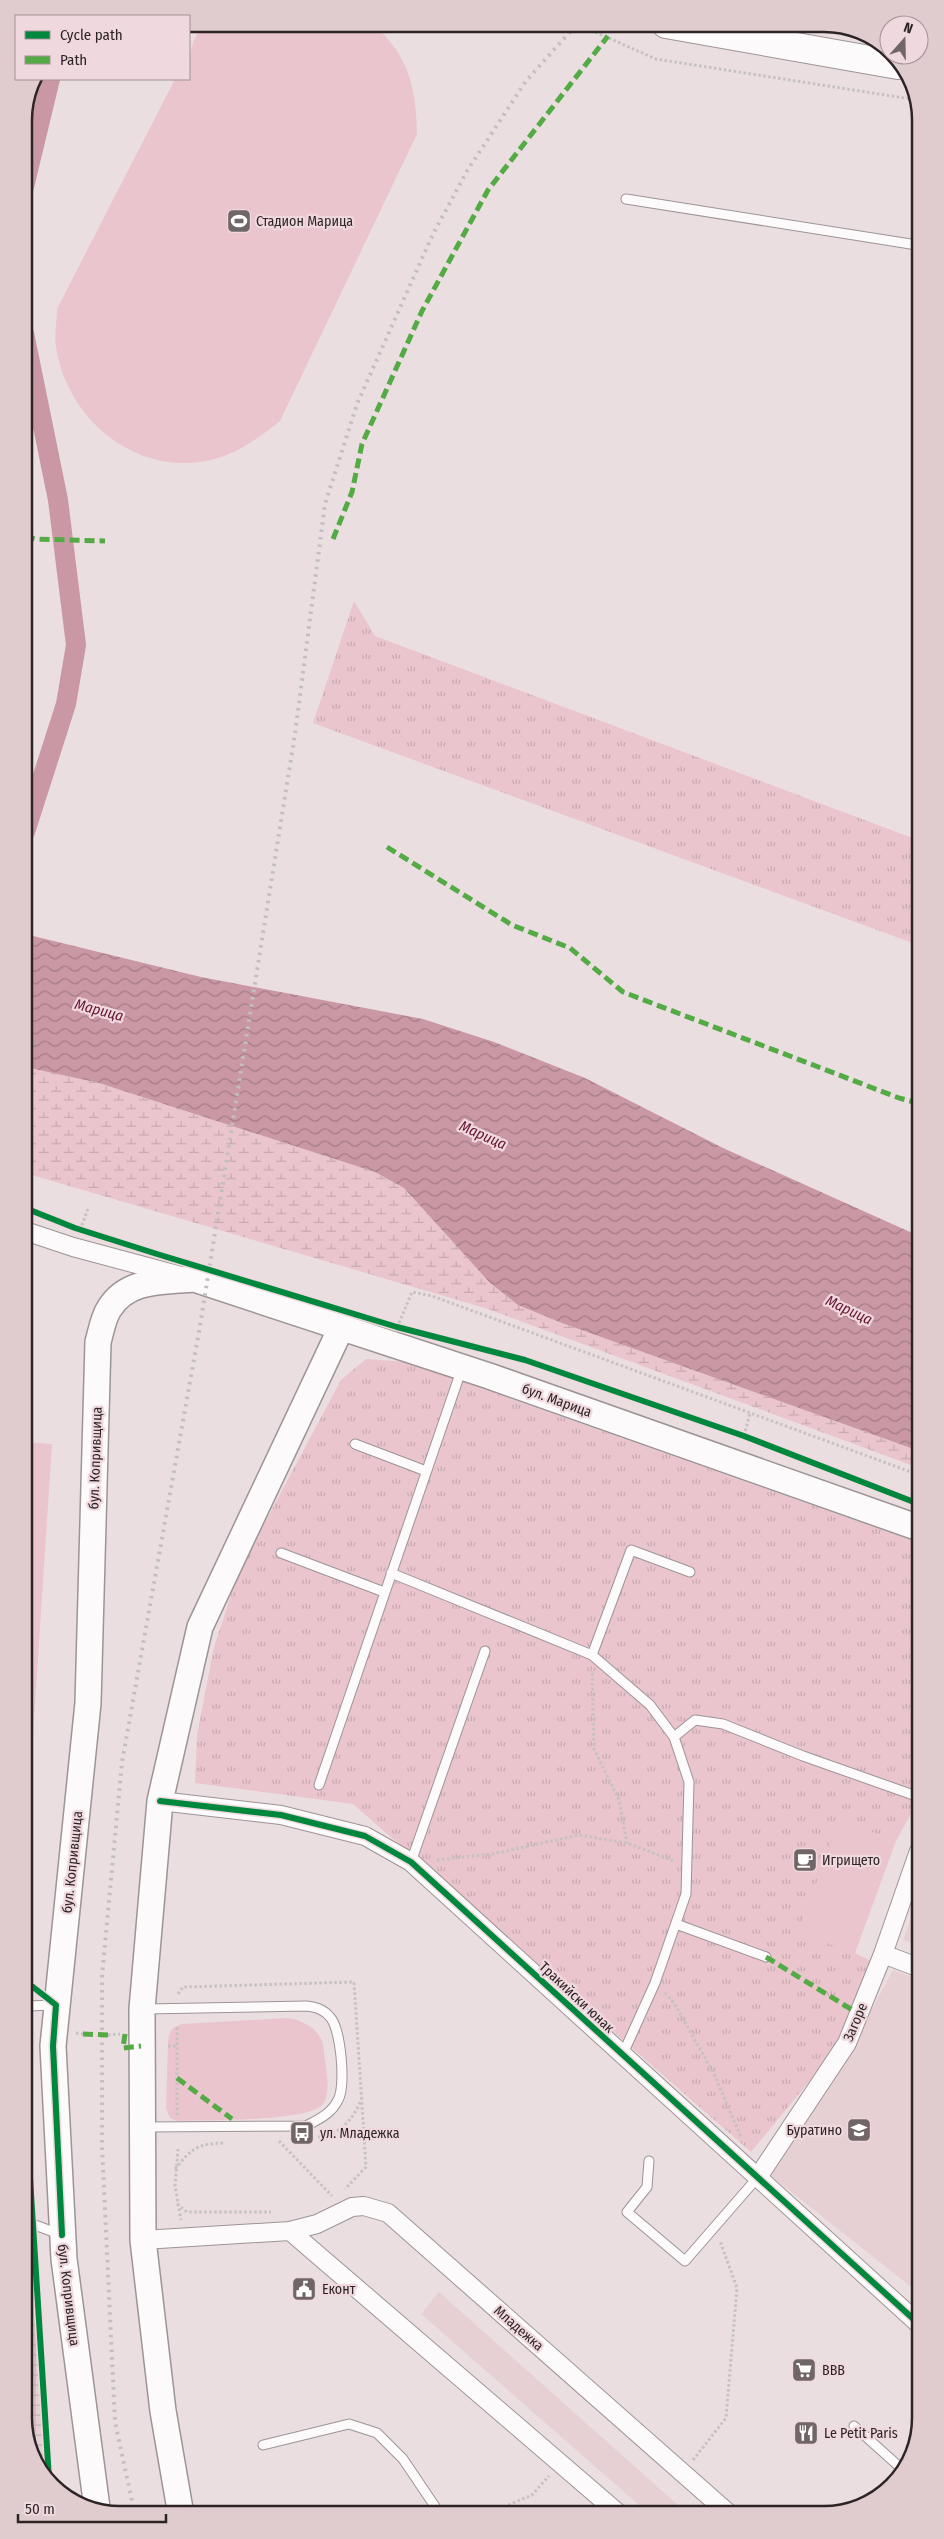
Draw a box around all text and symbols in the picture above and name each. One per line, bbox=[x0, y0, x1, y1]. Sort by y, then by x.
legend bbox=[15, 15, 190, 80]
north arrow bbox=[879, 15, 929, 65]
text: N bbox=[901, 19, 915, 38]
text: Cycle path bbox=[60, 26, 123, 44]
text: Path bbox=[60, 51, 87, 69]
sports icon: Стадион Марица bbox=[226, 208, 252, 234]
place label: Стадион Марица bbox=[256, 213, 353, 230]
water label: Марица bbox=[73, 995, 126, 1025]
water label: Марица bbox=[457, 1117, 510, 1153]
water label: Марица bbox=[823, 1291, 875, 1329]
street label: бул. Марица bbox=[520, 1380, 594, 1421]
street label: бул. Копривщица bbox=[85, 1406, 106, 1510]
street label: бул. Копривщица bbox=[59, 1810, 86, 1914]
cafe icon: Игрището bbox=[792, 1847, 818, 1873]
place label: Игрището bbox=[822, 1852, 880, 1869]
street label: Тракийски юнак bbox=[536, 1958, 618, 2037]
street label: Загоре bbox=[840, 2000, 871, 2044]
school or university icon: Буратино bbox=[846, 2117, 872, 2143]
bus stop icon: ул. Младежка bbox=[289, 2120, 315, 2146]
place label: Буратино bbox=[787, 2122, 842, 2139]
place label: ул. Младежка bbox=[320, 2125, 400, 2142]
street label: бул. Копривщица bbox=[54, 2243, 83, 2347]
public building icon: Еконт bbox=[291, 2276, 317, 2302]
place label: Еконт bbox=[322, 2281, 356, 2298]
street label: Младежка bbox=[490, 2302, 547, 2355]
supermarket icon: ВВВ bbox=[791, 2357, 817, 2383]
place label: ВВВ bbox=[822, 2362, 845, 2379]
restaurant icon: Le Petit Paris bbox=[793, 2420, 819, 2446]
place label: Le Petit Paris bbox=[824, 2425, 898, 2442]
scale bar bbox=[18, 2492, 165, 2524]
text: 50 m bbox=[25, 2500, 55, 2518]

